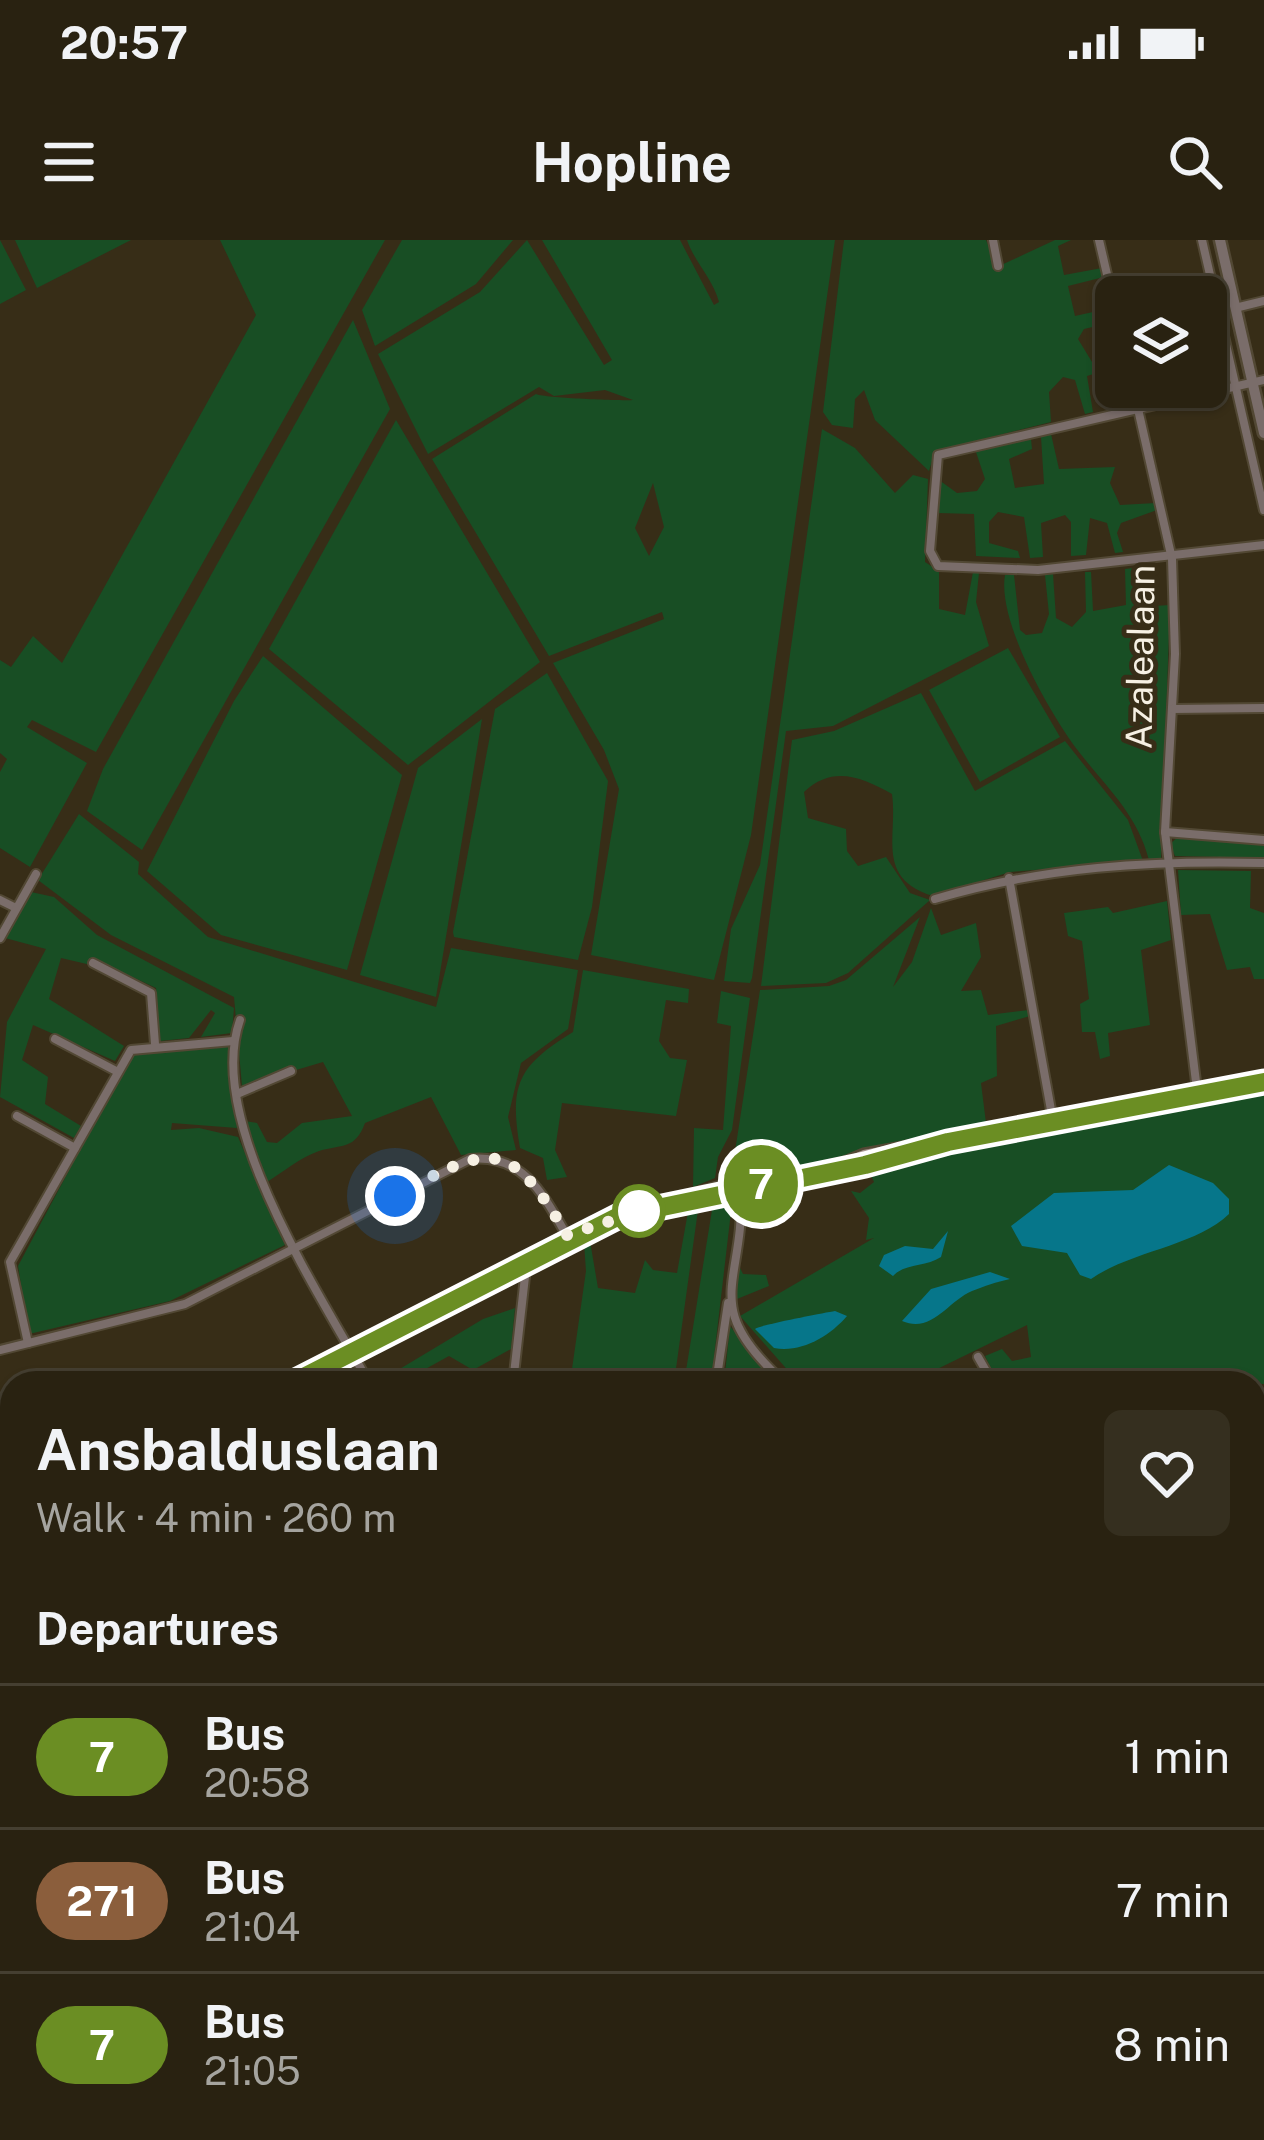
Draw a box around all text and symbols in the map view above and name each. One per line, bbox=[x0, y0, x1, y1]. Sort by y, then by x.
text: 20:57 bbox=[60, 16, 188, 69]
icon: menu bbox=[36, 129, 102, 195]
icon: search bbox=[1162, 129, 1228, 195]
text: Hopline bbox=[532, 131, 732, 194]
map controls bbox=[1095, 276, 1227, 408]
button: layers bbox=[1095, 276, 1227, 408]
street label: Azalealaan bbox=[1117, 564, 1163, 750]
line badge: 7 bbox=[722, 1145, 800, 1223]
text: 7 bbox=[748, 1159, 774, 1208]
your location bbox=[365, 1166, 425, 1226]
unlabelled marker bbox=[614, 1186, 664, 1236]
button: heart bbox=[1104, 1410, 1230, 1536]
text: Ansbalduslaan bbox=[36, 1416, 440, 1483]
text: Walk · 4 min · 260 m bbox=[36, 1495, 396, 1541]
text: Departures bbox=[36, 1602, 279, 1655]
text: Bus bbox=[204, 1707, 285, 1760]
text: 1 min bbox=[1124, 1730, 1230, 1783]
text: 7 bbox=[89, 1732, 115, 1781]
text: 20:58 bbox=[204, 1760, 310, 1806]
text: Bus bbox=[204, 1851, 285, 1904]
text: 7 min bbox=[1116, 1874, 1230, 1927]
text: 271 bbox=[66, 1876, 138, 1925]
text: 21:04 bbox=[204, 1904, 300, 1950]
text: Bus bbox=[204, 1995, 285, 2048]
text: 8 min bbox=[1114, 2018, 1230, 2071]
text: 7 bbox=[89, 2020, 115, 2069]
text: 21:05 bbox=[204, 2048, 301, 2094]

